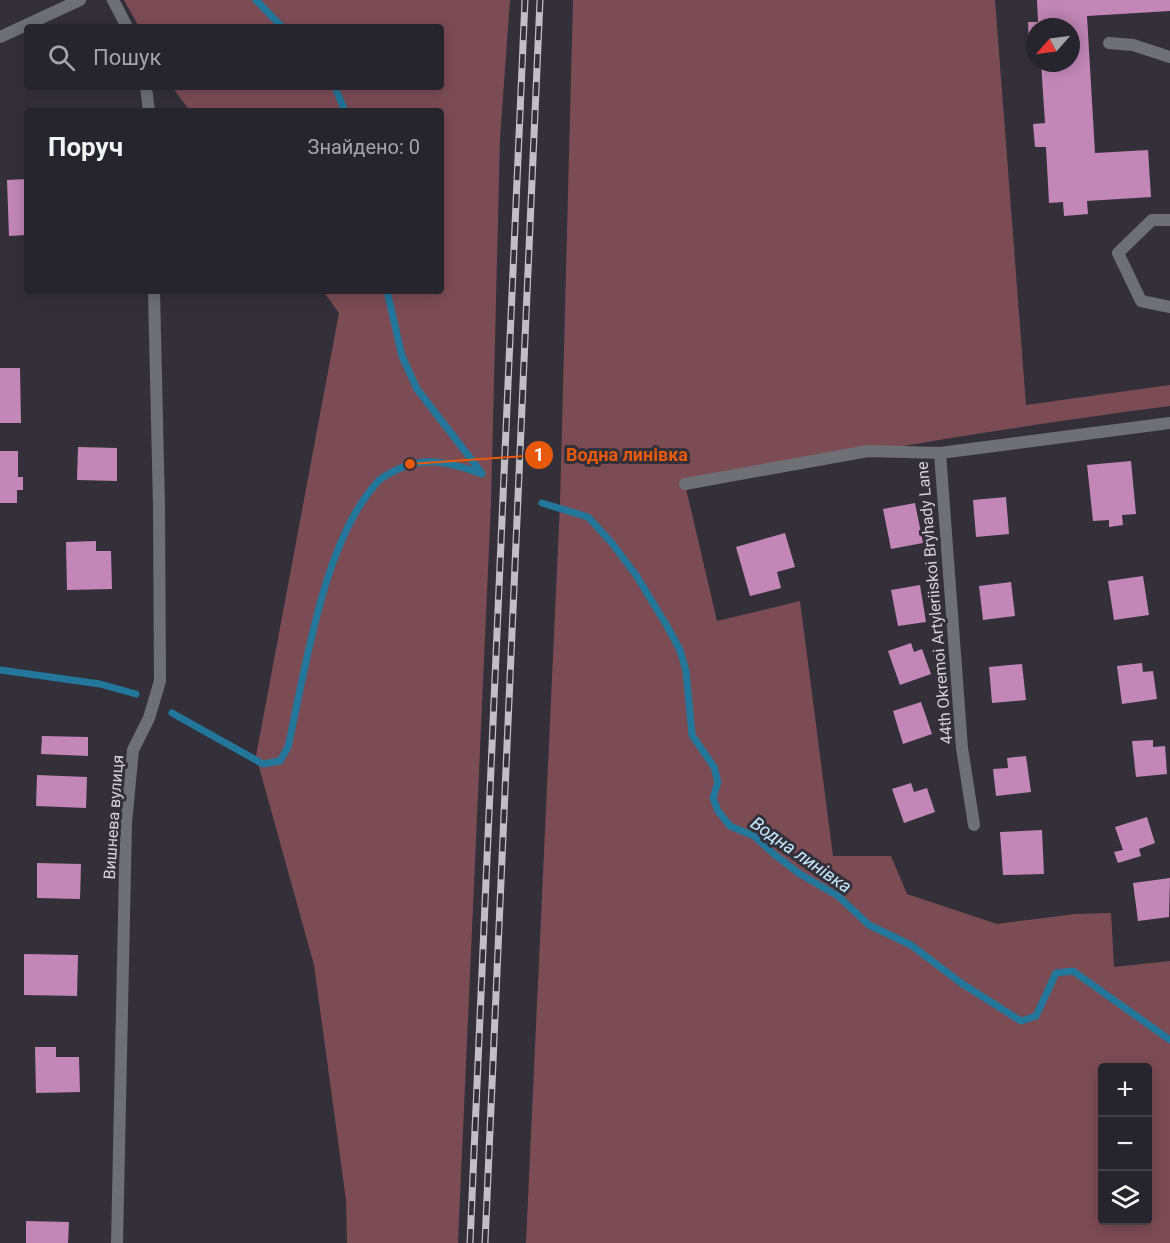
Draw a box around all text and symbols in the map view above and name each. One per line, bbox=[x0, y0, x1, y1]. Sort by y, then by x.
north arrow bbox=[1026, 18, 1080, 72]
search box bbox=[24, 24, 444, 90]
icon: search bbox=[45, 41, 78, 74]
text: Пошук bbox=[93, 45, 161, 70]
text: Поруч bbox=[48, 132, 123, 162]
text: Знайдено: 0 bbox=[308, 135, 420, 159]
callout: Водна линівка bbox=[524, 437, 700, 473]
text: 1 bbox=[534, 444, 544, 465]
text: Водна линівка bbox=[566, 444, 688, 465]
street label: 44th Okremoi Artyleriiskoi Bryhady Lane bbox=[913, 461, 956, 745]
street label: Вишнева вулиця bbox=[100, 754, 127, 880]
water label: Водна линівка bbox=[747, 812, 856, 897]
map controls bbox=[1098, 1063, 1152, 1225]
button: + bbox=[1098, 1063, 1152, 1117]
button: − bbox=[1098, 1117, 1152, 1171]
button: layers bbox=[1098, 1171, 1152, 1225]

